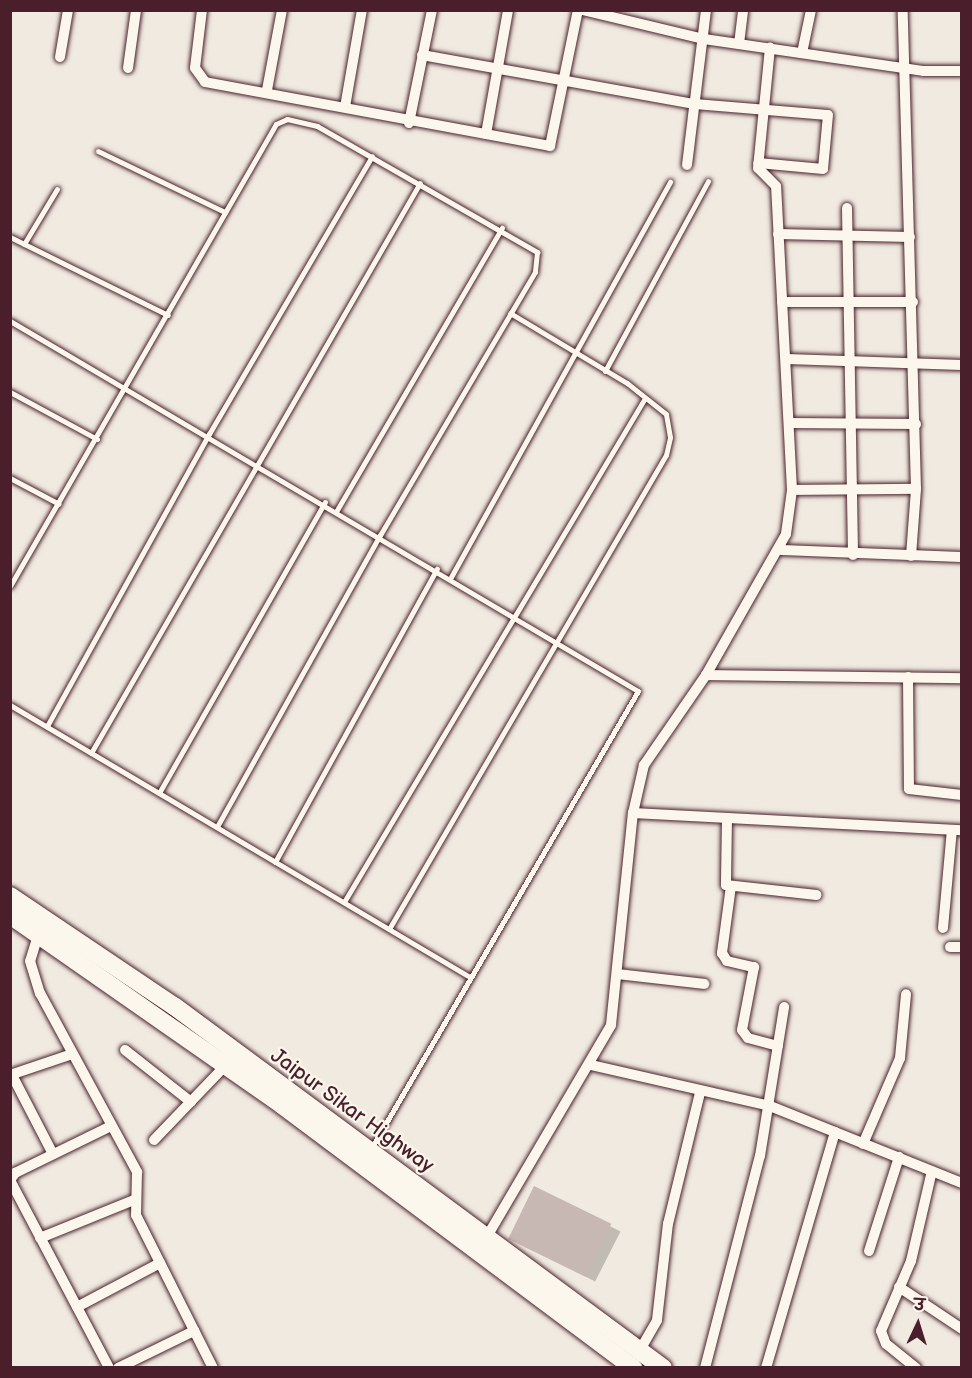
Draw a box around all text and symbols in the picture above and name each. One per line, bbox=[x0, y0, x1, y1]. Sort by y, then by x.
street label: Jaipur Sikar Highway bbox=[265, 1043, 439, 1179]
north arrow bbox=[888, 1294, 948, 1354]
text: उ bbox=[913, 1296, 925, 1315]

